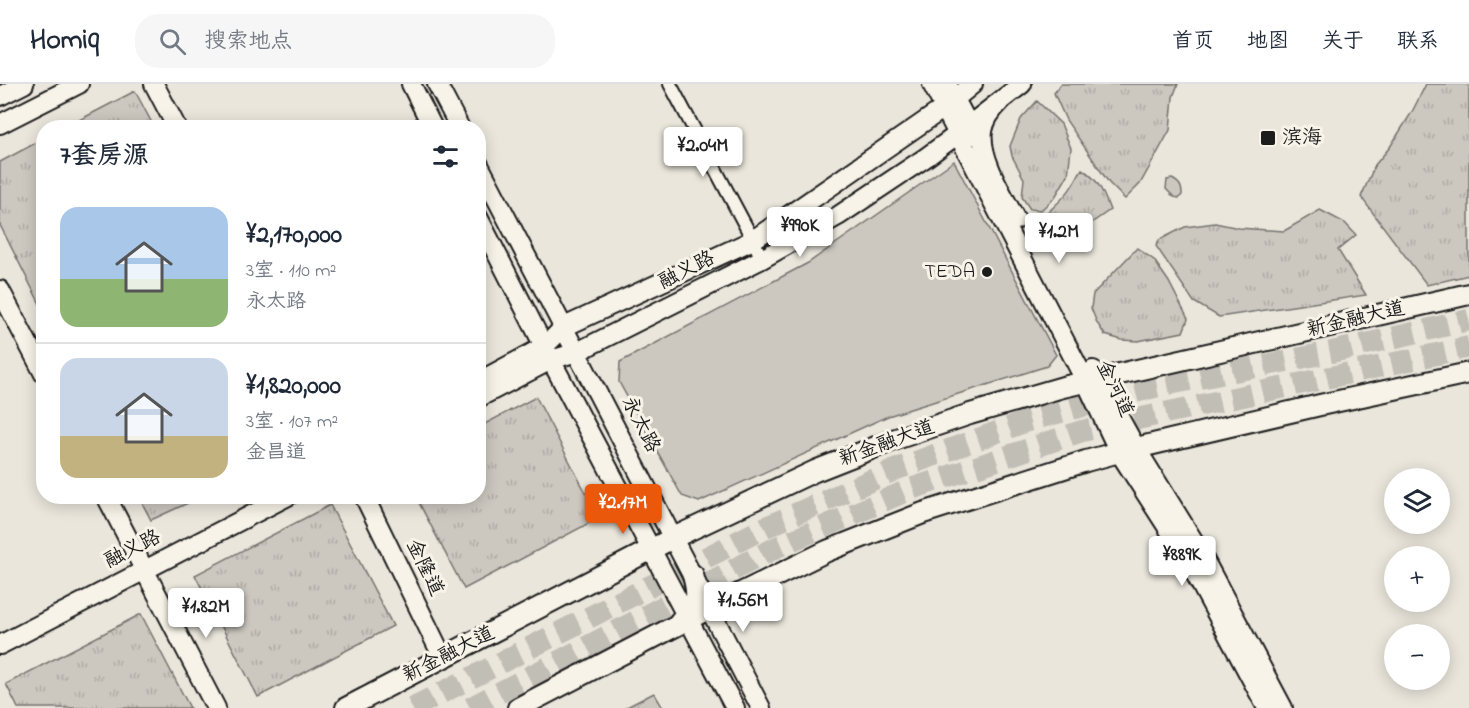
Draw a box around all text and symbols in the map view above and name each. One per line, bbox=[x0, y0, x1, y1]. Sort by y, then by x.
search box bbox=[135, 14, 555, 68]
text: Homiq bbox=[30, 21, 99, 62]
icon: search bbox=[156, 25, 189, 58]
text: 搜索地点 bbox=[204, 26, 292, 58]
text: 首页 bbox=[1172, 27, 1214, 57]
text: 地图 bbox=[1247, 27, 1289, 57]
text: 关于 bbox=[1322, 27, 1364, 57]
text: 联系 bbox=[1397, 27, 1439, 57]
place label: 滨海 bbox=[1282, 124, 1322, 153]
pin: ¥2.04M bbox=[654, 127, 752, 178]
marker: 滨海 bbox=[1259, 129, 1277, 147]
text: ¥2.04M bbox=[678, 132, 728, 161]
text: 7套房源 bbox=[60, 138, 149, 176]
icon: filters bbox=[429, 140, 462, 173]
pin: ¥990K bbox=[758, 207, 842, 258]
text: ¥990K bbox=[781, 212, 819, 241]
pin: ¥1.2M bbox=[1017, 213, 1101, 264]
text: ¥2,170,000 bbox=[246, 217, 342, 255]
text: ¥1.2M bbox=[1039, 218, 1079, 247]
icon: home bbox=[108, 231, 180, 303]
street label: 融义路 bbox=[654, 244, 721, 298]
text: 3室 · 110 m² bbox=[246, 257, 336, 286]
place label: TEDA bbox=[924, 258, 975, 287]
marker: TEDA bbox=[980, 265, 994, 279]
text: 永太路 bbox=[246, 288, 306, 317]
street label: 新金融大道 bbox=[1304, 295, 1408, 345]
street label: 金河道 bbox=[1088, 356, 1140, 422]
text: ¥1,820,000 bbox=[246, 368, 341, 406]
icon: home bbox=[108, 382, 180, 454]
street label: 永太路 bbox=[613, 392, 667, 459]
text: 3室 · 107 m² bbox=[246, 408, 338, 437]
street label: 新金融大道 bbox=[835, 413, 939, 475]
text: 金昌道 bbox=[246, 439, 306, 468]
map controls bbox=[1384, 468, 1450, 690]
button: layers bbox=[1384, 468, 1450, 534]
pin: ¥2.17M bbox=[574, 484, 672, 535]
text: ¥2.17M bbox=[599, 489, 647, 518]
street label: 融义路 bbox=[100, 523, 167, 577]
street label: 金隆道 bbox=[398, 535, 450, 601]
pin: ¥889K bbox=[1140, 536, 1224, 587]
text: ¥889K bbox=[1163, 541, 1201, 570]
button: + bbox=[1384, 546, 1450, 612]
pin: ¥1.56M bbox=[694, 582, 792, 633]
text: ¥1.56M bbox=[718, 587, 768, 616]
pin: ¥1.82M bbox=[157, 588, 255, 639]
text: ¥1.82M bbox=[182, 593, 230, 622]
street label: 新金融大道 bbox=[398, 619, 500, 691]
button: − bbox=[1384, 624, 1450, 690]

